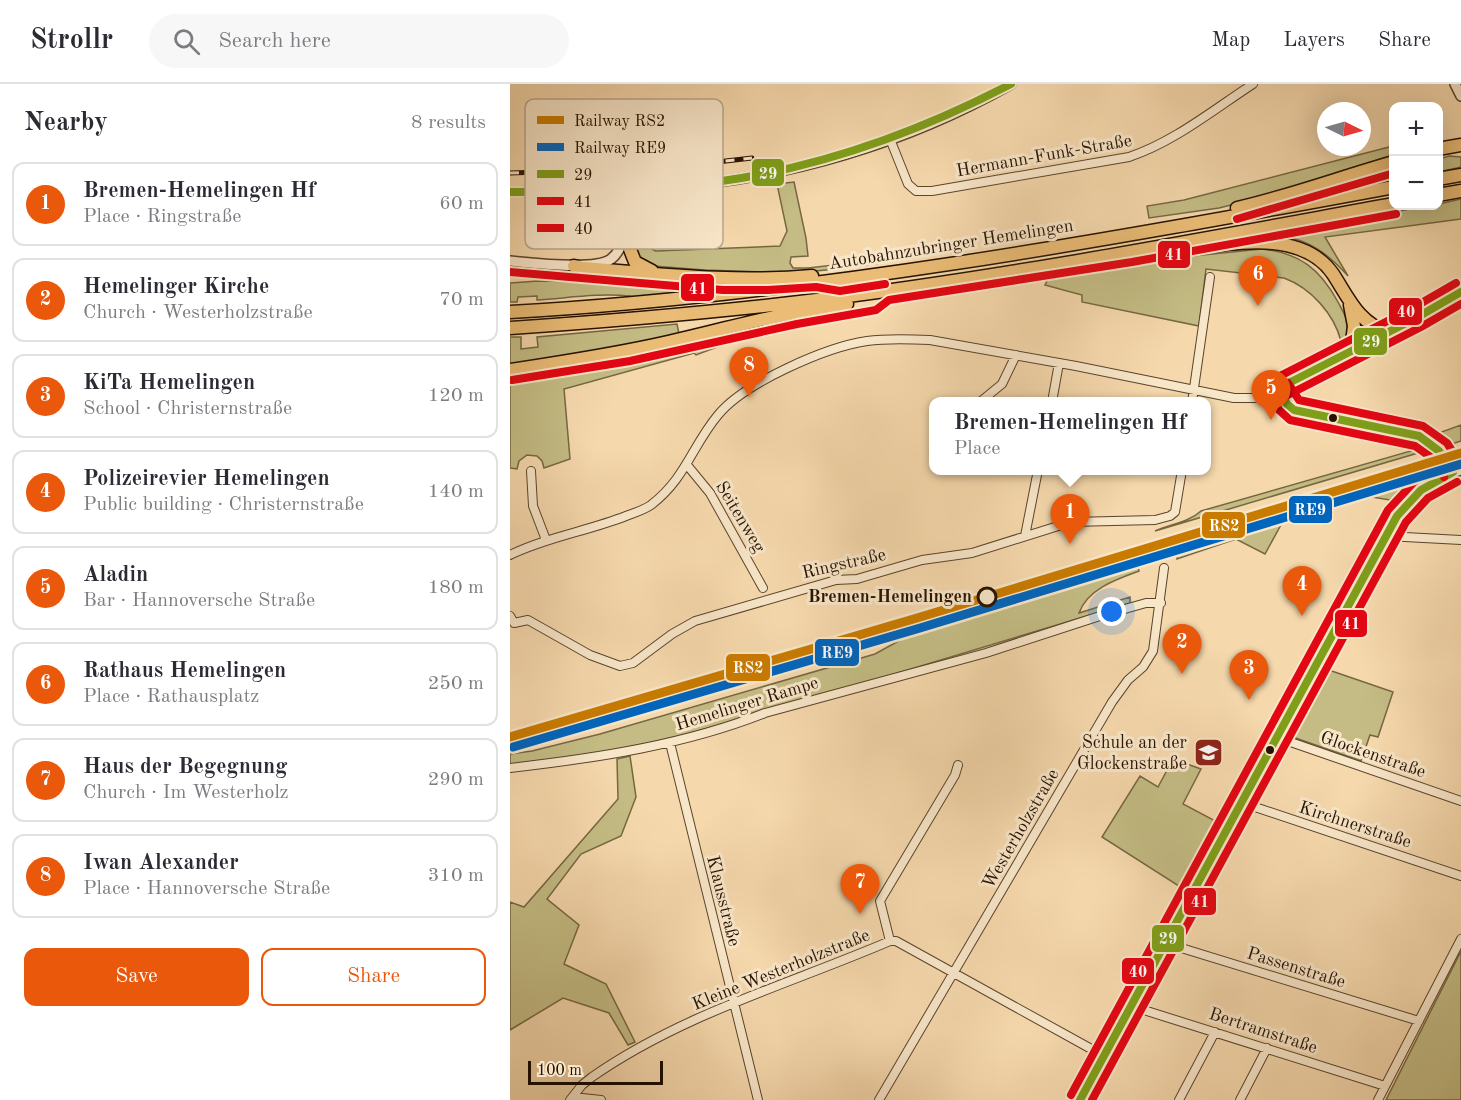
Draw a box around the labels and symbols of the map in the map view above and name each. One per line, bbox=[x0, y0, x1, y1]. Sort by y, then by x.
legend bbox=[525, 99, 723, 249]
north arrow bbox=[1317, 102, 1371, 156]
text: Railway RS2 bbox=[574, 114, 665, 130]
street label: Hermann-Funk-Straße bbox=[955, 132, 1133, 180]
text: Railway RE9 bbox=[574, 141, 666, 157]
line badge: 29 bbox=[751, 158, 785, 187]
text: 29 bbox=[759, 167, 777, 183]
text: 29 bbox=[574, 168, 593, 184]
text: 41 bbox=[574, 195, 593, 211]
street label: Autobahnzubringer Hemelingen bbox=[827, 217, 1075, 273]
text: 40 bbox=[574, 222, 593, 238]
line badge: 41 bbox=[1157, 240, 1191, 269]
text: 41 bbox=[1165, 248, 1183, 264]
pin: 6 bbox=[1238, 256, 1278, 306]
line badge: 41 bbox=[680, 273, 715, 302]
text: 41 bbox=[689, 282, 707, 298]
line badge: 40 bbox=[1388, 297, 1423, 326]
text: 40 bbox=[1397, 305, 1415, 321]
line badge: 29 bbox=[1353, 327, 1388, 356]
text: 29 bbox=[1362, 335, 1380, 351]
pin: 8 bbox=[730, 348, 768, 397]
pin: 5 bbox=[1252, 370, 1290, 420]
unlabelled marker bbox=[1327, 412, 1339, 424]
street label: Seitenweg bbox=[712, 478, 768, 556]
pin: 1 bbox=[1050, 494, 1090, 544]
line badge: RE9 bbox=[1288, 495, 1333, 524]
text: RE9 bbox=[1294, 503, 1326, 519]
line badge: RS2 bbox=[1201, 511, 1246, 539]
text: RS2 bbox=[1209, 519, 1239, 535]
street label: Ringstraße bbox=[800, 546, 888, 582]
pin: 4 bbox=[1282, 566, 1322, 616]
marker: Bremen-Hemelingen bbox=[977, 587, 997, 607]
place label: Bremen-Hemelingen bbox=[808, 588, 972, 606]
your location bbox=[1097, 597, 1126, 626]
line badge: 41 bbox=[1334, 609, 1368, 638]
text: 41 bbox=[1342, 617, 1360, 633]
pin: 2 bbox=[1162, 624, 1202, 674]
line badge: RE9 bbox=[814, 638, 860, 667]
text: RE9 bbox=[821, 646, 853, 662]
pin: 3 bbox=[1230, 650, 1268, 700]
line badge: RS2 bbox=[725, 653, 771, 682]
text: RS2 bbox=[733, 661, 763, 677]
street label: Hemelinger Rampe bbox=[673, 674, 821, 734]
street label: Glockenstraße bbox=[1318, 729, 1428, 781]
place label: Schule an der Glockenstraße bbox=[1077, 734, 1188, 773]
school or university icon: Schule an der Glockenstraße bbox=[1192, 737, 1224, 769]
unlabelled marker bbox=[1264, 744, 1276, 756]
street label: Westerholzstraße bbox=[979, 766, 1063, 892]
street label: Kirchnerstraße bbox=[1297, 798, 1413, 852]
street label: Klausstraße bbox=[703, 854, 743, 948]
pin: 7 bbox=[840, 864, 880, 914]
line badge: 41 bbox=[1183, 887, 1217, 916]
text: 41 bbox=[1191, 895, 1209, 911]
line badge: 29 bbox=[1151, 924, 1185, 953]
street label: Kleine Westerholzstraße bbox=[690, 926, 872, 1014]
text: 29 bbox=[1159, 932, 1177, 948]
street label: Passenstraße bbox=[1245, 944, 1347, 992]
line badge: 40 bbox=[1121, 957, 1155, 985]
text: 40 bbox=[1129, 965, 1147, 981]
street label: Bertramstraße bbox=[1206, 1005, 1320, 1057]
scale bar bbox=[528, 1058, 663, 1086]

